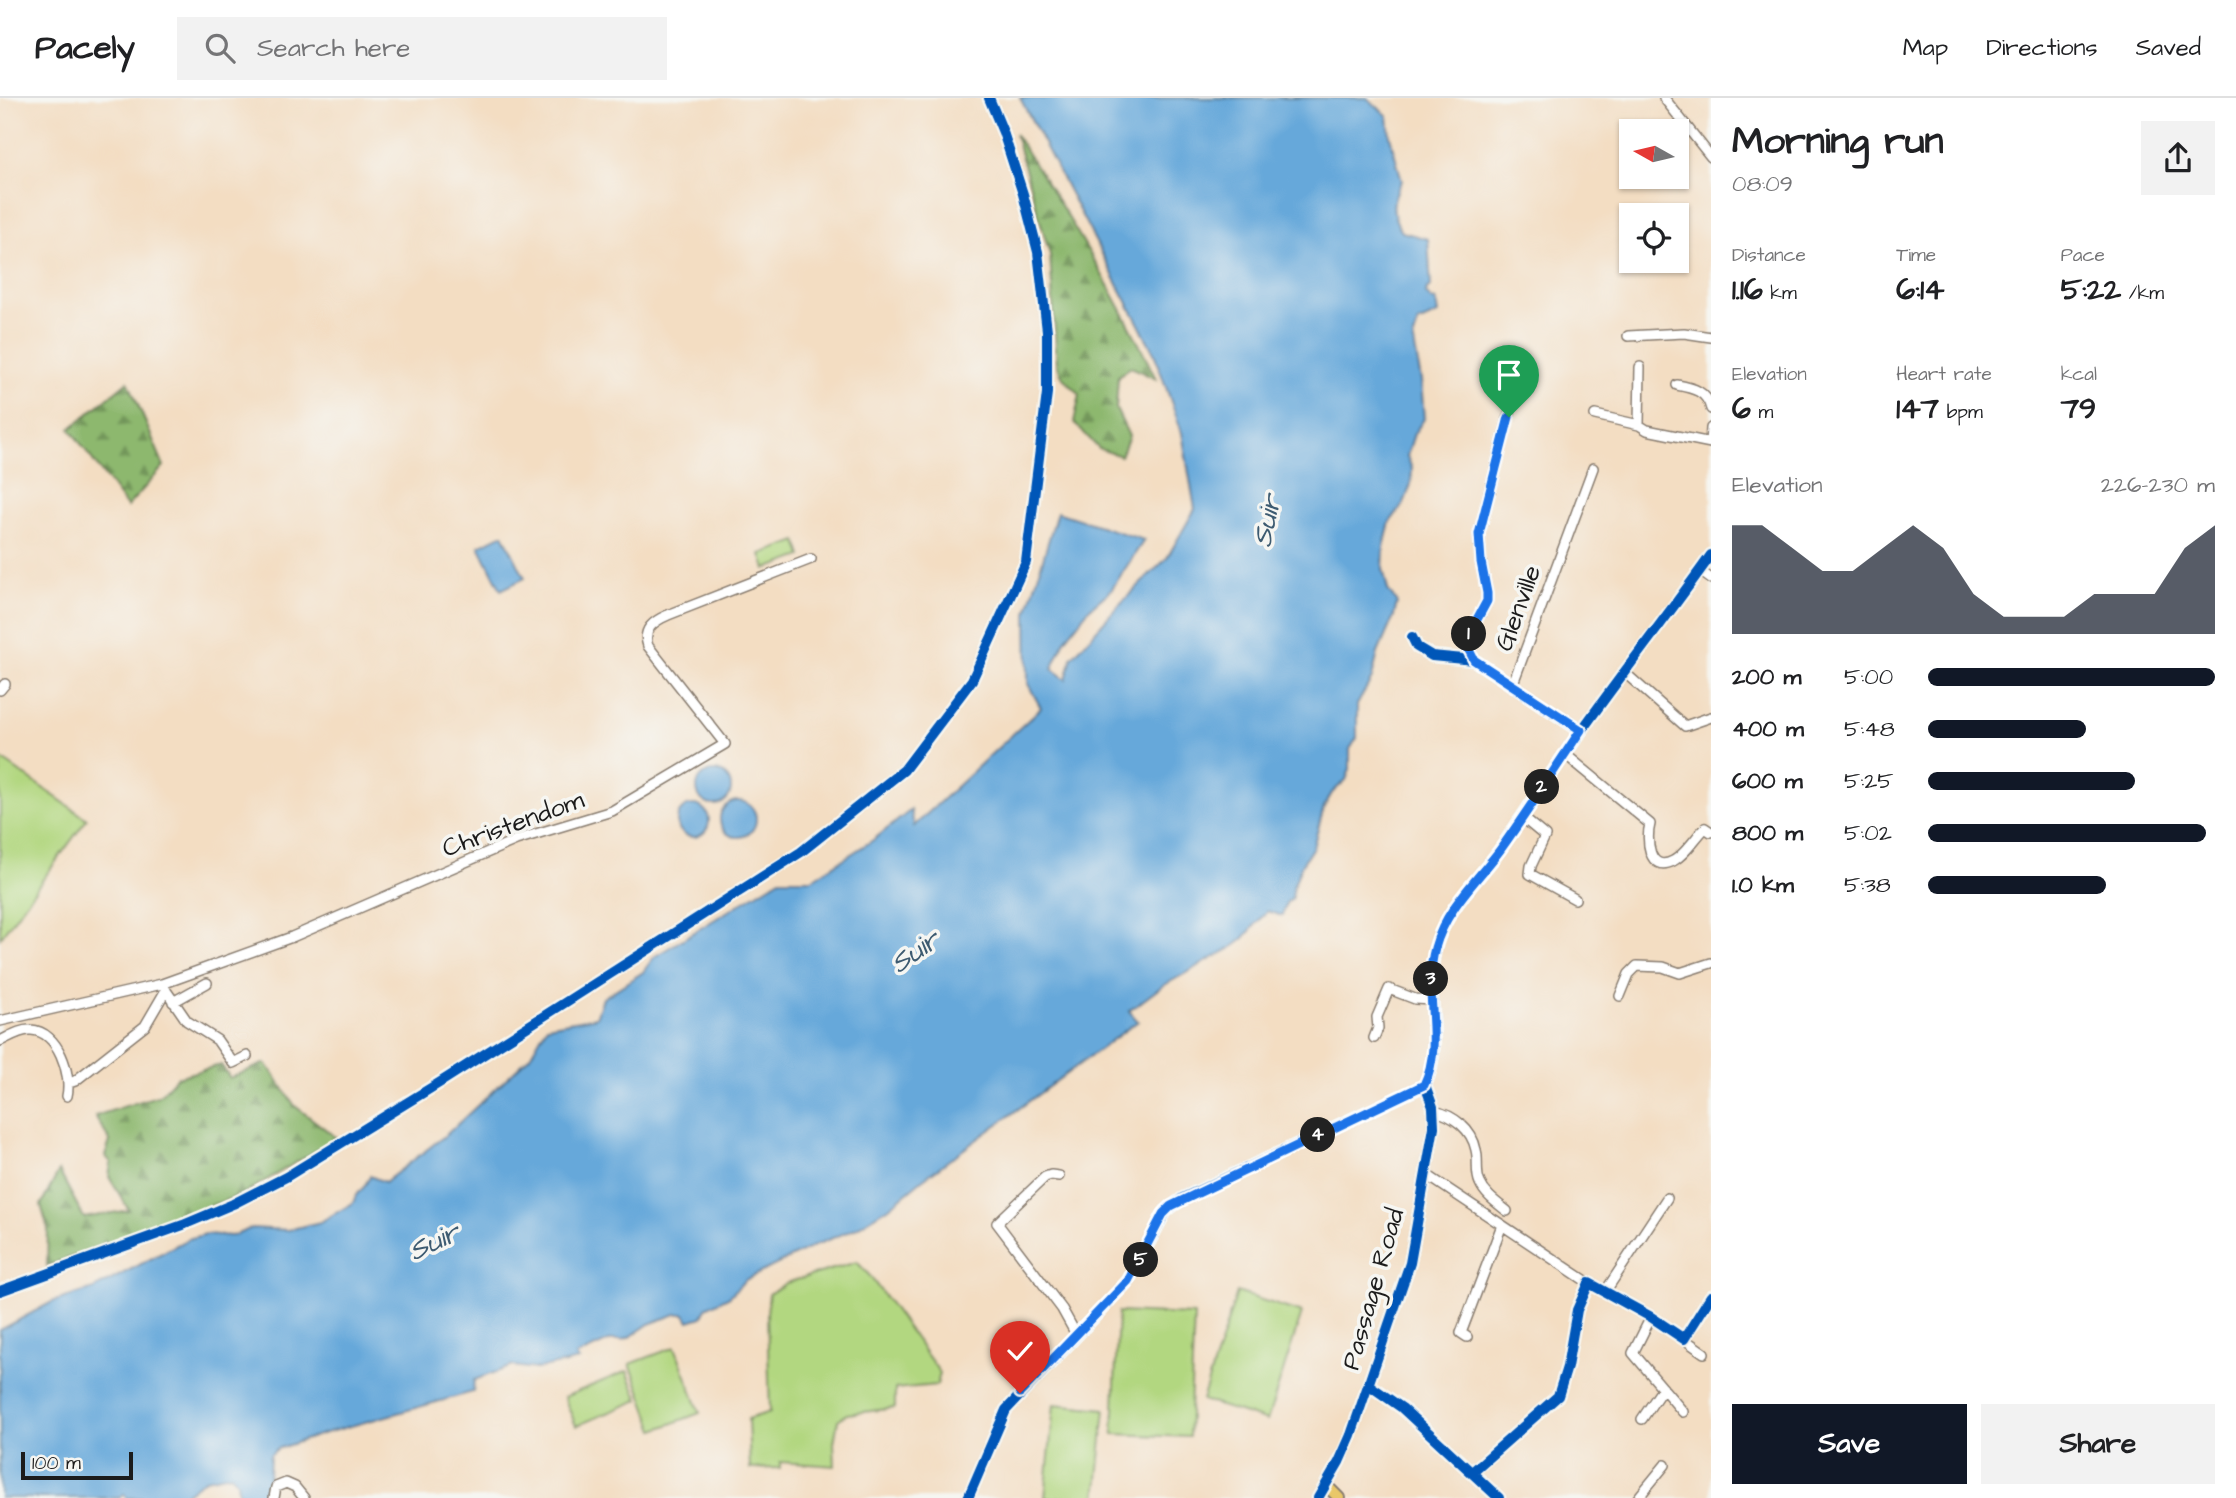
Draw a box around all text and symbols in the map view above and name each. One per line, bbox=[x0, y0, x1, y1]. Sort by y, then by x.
search box bbox=[177, 17, 667, 80]
text: Pacely bbox=[35, 25, 135, 71]
icon: search bbox=[201, 29, 239, 67]
text: Search here bbox=[257, 30, 410, 66]
text: Map bbox=[1903, 31, 1948, 65]
text: Directions bbox=[1986, 31, 2098, 65]
text: Saved bbox=[2136, 31, 2201, 65]
text: Morning run bbox=[1732, 116, 1944, 168]
north arrow bbox=[1619, 119, 1689, 189]
map controls bbox=[1619, 119, 1689, 273]
button: share bbox=[2141, 121, 2215, 195]
text: 08:09 bbox=[1732, 168, 1793, 200]
button: locate bbox=[1619, 203, 1689, 273]
text: Distance bbox=[1732, 242, 1806, 269]
text: Time bbox=[1896, 242, 1936, 269]
text: Pace bbox=[2061, 242, 2105, 269]
text: 1.16 bbox=[1732, 269, 1763, 311]
text: 6:14 bbox=[1896, 269, 1944, 311]
text: 5:22 bbox=[2061, 269, 2121, 311]
text: km bbox=[1763, 280, 1797, 307]
text: /km bbox=[2121, 280, 2164, 307]
pin bbox=[1479, 345, 1539, 417]
icon: arrive bbox=[1490, 356, 1528, 394]
text: Elevation bbox=[1732, 361, 1807, 388]
text: Heart rate bbox=[1896, 361, 1992, 388]
text: kcal bbox=[2061, 361, 2097, 388]
text: 6 bbox=[1732, 388, 1751, 430]
text: 147 bbox=[1896, 388, 1939, 430]
text: 79 bbox=[2061, 388, 2096, 430]
text: m bbox=[1751, 399, 1773, 426]
text: bpm bbox=[1939, 399, 1983, 426]
text: Elevation bbox=[1732, 469, 1823, 501]
text: 226–230 m bbox=[2101, 469, 2215, 501]
water label: Suir bbox=[1243, 489, 1292, 550]
street label: Glenville bbox=[1486, 560, 1550, 656]
pin: 1 bbox=[1452, 616, 1486, 652]
text: 1 bbox=[1467, 620, 1470, 647]
text: 200 m bbox=[1732, 661, 1801, 693]
text: 5:00 bbox=[1844, 661, 1893, 693]
text: 400 m bbox=[1732, 713, 1804, 745]
text: 5:48 bbox=[1844, 713, 1895, 745]
text: 600 m bbox=[1732, 765, 1803, 797]
text: 5:25 bbox=[1844, 765, 1894, 797]
pin: 2 bbox=[1524, 770, 1560, 804]
text: 2 bbox=[1536, 773, 1547, 800]
street label: Christendom bbox=[437, 781, 590, 866]
text: 800 m bbox=[1732, 817, 1803, 849]
text: 5:02 bbox=[1844, 817, 1892, 849]
text: 1.0 km bbox=[1732, 869, 1794, 901]
text: 5:38 bbox=[1844, 869, 1891, 901]
water label: Suir bbox=[883, 920, 950, 983]
pin: 3 bbox=[1414, 962, 1448, 996]
text: 3 bbox=[1426, 965, 1435, 992]
pin: 4 bbox=[1300, 1118, 1336, 1152]
text: 4 bbox=[1311, 1121, 1324, 1148]
street label: Passage Road bbox=[1333, 1204, 1415, 1375]
water label: Suir bbox=[402, 1212, 468, 1271]
pin: 5 bbox=[1124, 1242, 1158, 1278]
text: 5 bbox=[1134, 1246, 1147, 1273]
pin bbox=[990, 1321, 1050, 1393]
icon: check bbox=[1001, 1332, 1039, 1370]
button: Save bbox=[1732, 1404, 1967, 1484]
button: Share bbox=[1981, 1404, 2215, 1484]
scale bar bbox=[21, 1449, 133, 1481]
text: 100 m bbox=[32, 1450, 81, 1477]

